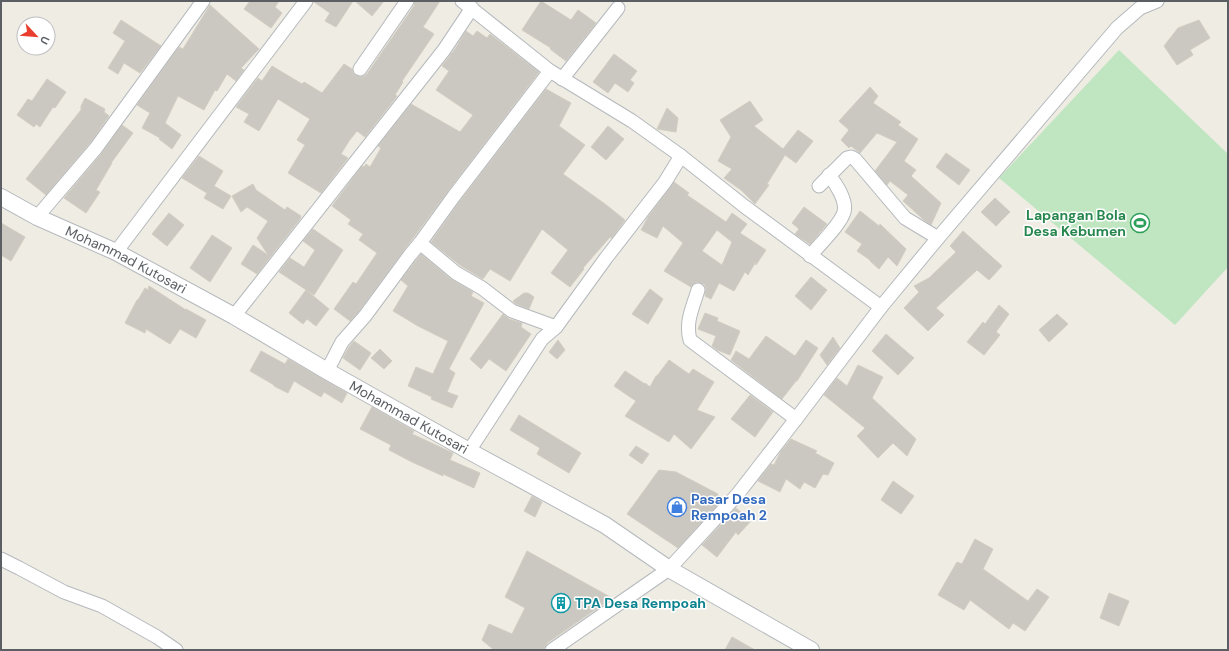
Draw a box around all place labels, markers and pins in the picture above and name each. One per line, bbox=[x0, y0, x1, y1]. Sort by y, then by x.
place label: Lapangan Bola Desa Kebumen bbox=[1024, 206, 1126, 240]
sports icon: Lapangan Bola Desa Kebumen bbox=[1129, 212, 1151, 234]
place label: Pasar Desa Rempoah 2 bbox=[691, 490, 767, 524]
shop icon: Pasar Desa Rempoah 2 bbox=[666, 496, 688, 518]
building icon: TPA Desa Rempoah bbox=[550, 592, 572, 614]
place label: TPA Desa Rempoah bbox=[575, 594, 706, 612]

